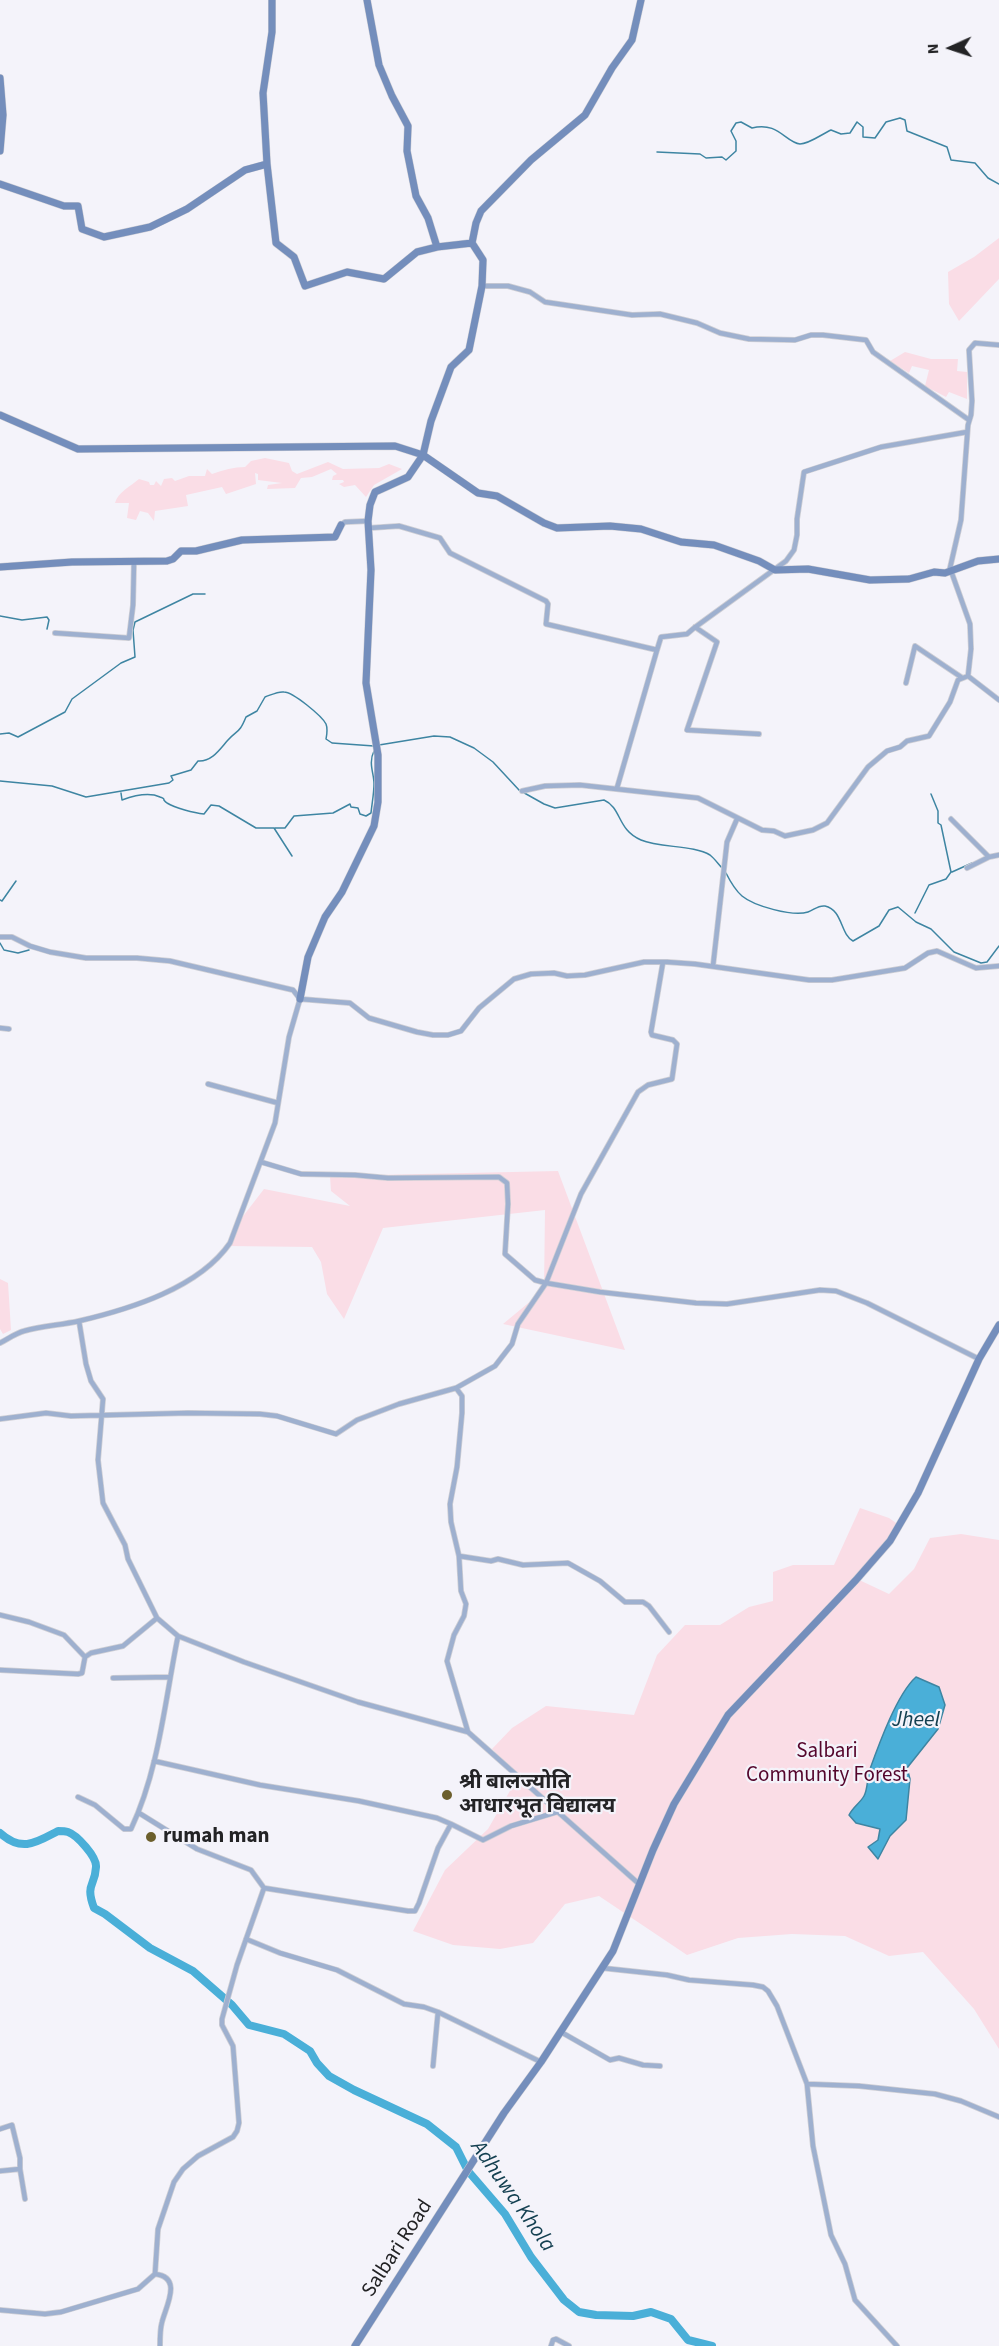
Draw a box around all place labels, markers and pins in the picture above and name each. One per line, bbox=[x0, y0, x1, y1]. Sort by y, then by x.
place label: श्री बालज्योति आधारभूत विद्यालय bbox=[459, 1770, 615, 1820]
marker: श्री बालज्योति आधारभूत विद्यालय bbox=[440, 1788, 454, 1802]
place label: rumah man bbox=[163, 1824, 270, 1850]
marker: rumah man bbox=[144, 1830, 158, 1844]

